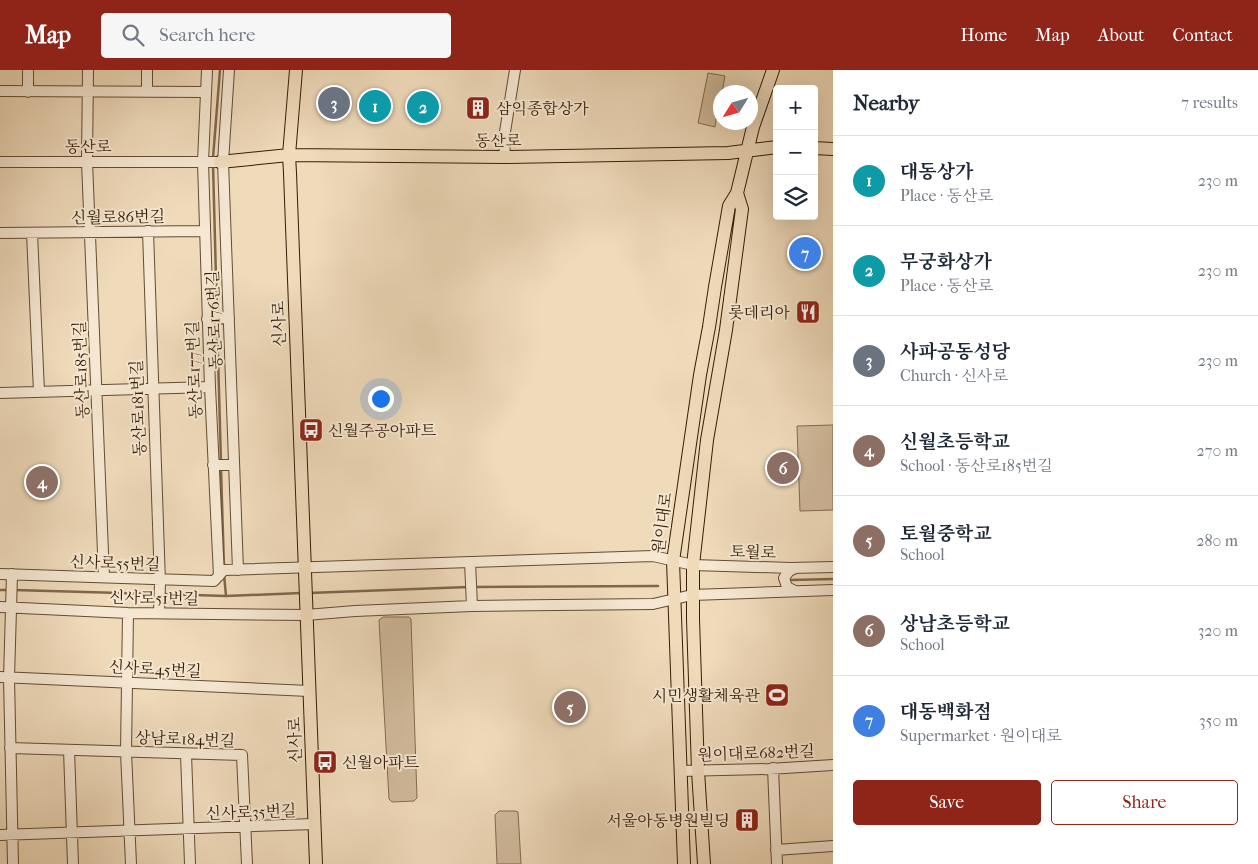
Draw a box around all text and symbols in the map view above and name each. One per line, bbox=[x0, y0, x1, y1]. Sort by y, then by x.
search box bbox=[101, 13, 451, 58]
text: Map bbox=[25, 21, 71, 49]
icon: search bbox=[119, 21, 147, 49]
text: Search here bbox=[159, 24, 255, 46]
text: Home bbox=[960, 25, 1007, 46]
text: Map bbox=[1035, 25, 1070, 46]
text: About bbox=[1098, 25, 1144, 46]
text: Contact bbox=[1172, 25, 1233, 46]
pin: 3 bbox=[318, 84, 350, 122]
north arrow bbox=[713, 85, 758, 130]
map controls bbox=[773, 85, 818, 220]
button: + bbox=[773, 85, 818, 130]
pin: 1 bbox=[359, 87, 391, 125]
pin: 2 bbox=[407, 88, 439, 126]
text: Nearby bbox=[853, 91, 919, 115]
text: 7 results bbox=[1181, 93, 1238, 112]
building icon: 삼익종합상가 bbox=[465, 95, 491, 121]
place label: 삼익종합상가 bbox=[496, 99, 589, 118]
button: − bbox=[773, 130, 818, 175]
street label: 동산로 bbox=[475, 131, 522, 150]
street label: 동산로 bbox=[65, 137, 112, 156]
text: 대동상가 bbox=[900, 161, 973, 183]
text: 1 bbox=[866, 171, 872, 190]
text: 230 m bbox=[1198, 171, 1238, 190]
button: layers bbox=[773, 175, 818, 220]
text: Place · 동산로 bbox=[900, 186, 993, 205]
street label: 신월로86번길 bbox=[71, 207, 165, 227]
pin: 7 bbox=[789, 234, 821, 272]
text: 무궁화상가 bbox=[900, 251, 992, 273]
text: 2 bbox=[865, 261, 873, 280]
text: 230 m bbox=[1198, 261, 1238, 280]
street label: 동산로176번길 bbox=[203, 270, 225, 370]
text: Place · 동산로 bbox=[900, 276, 993, 295]
restaurant icon: 롯데리아 bbox=[795, 299, 821, 325]
street label: 신사로 bbox=[269, 300, 289, 348]
place label: 롯데리아 bbox=[728, 303, 791, 322]
street label: 동산로177번길 bbox=[183, 320, 205, 420]
street label: 동산로185번길 bbox=[70, 321, 92, 419]
text: 사파공동성당 bbox=[900, 341, 1010, 363]
text: 3 bbox=[866, 351, 872, 370]
text: 230 m bbox=[1198, 351, 1238, 370]
street label: 동산로181번길 bbox=[127, 359, 149, 457]
text: Church · 신사로 bbox=[900, 366, 1008, 385]
your location bbox=[368, 386, 394, 412]
bus stop icon: 신월주공아파트 bbox=[298, 417, 324, 443]
place label: 신월주공아파트 bbox=[328, 421, 437, 440]
text: 신월초등학교 bbox=[900, 431, 1010, 453]
text: 4 bbox=[864, 441, 874, 460]
text: 270 m bbox=[1197, 441, 1238, 460]
pin: 6 bbox=[767, 449, 799, 487]
text: School · 동산로185번길 bbox=[900, 456, 1053, 475]
pin: 4 bbox=[26, 463, 58, 501]
street label: 원이대로 bbox=[648, 491, 676, 555]
text: 토월중학교 bbox=[900, 523, 992, 545]
text: 5 bbox=[866, 531, 872, 550]
text: 280 m bbox=[1196, 531, 1238, 550]
street label: 토월로 bbox=[729, 542, 777, 562]
text: School bbox=[900, 545, 945, 564]
street label: 신사로55번길 bbox=[69, 552, 161, 574]
street label: 신사로51번길 bbox=[109, 588, 199, 608]
text: 상남초등학교 bbox=[900, 613, 1010, 635]
text: 6 bbox=[865, 621, 873, 640]
text: 320 m bbox=[1198, 621, 1238, 640]
text: School bbox=[900, 635, 945, 654]
street label: 신사로45번길 bbox=[108, 657, 202, 681]
sports icon: 시민생활체육관 bbox=[764, 682, 790, 708]
place label: 시민생활체육관 bbox=[652, 686, 761, 705]
pin: 5 bbox=[554, 688, 586, 726]
text: 대동백화점 bbox=[900, 701, 992, 723]
text: 7 bbox=[865, 711, 873, 730]
text: 350 m bbox=[1199, 711, 1238, 730]
street label: 신사로 bbox=[285, 716, 305, 764]
text: Supermarket · 원이대로 bbox=[900, 726, 1062, 745]
street label: 상남로184번길 bbox=[134, 728, 236, 750]
street label: 원이대로682번길 bbox=[697, 741, 815, 765]
bus stop icon: 신월아파트 bbox=[312, 749, 338, 775]
place label: 신월아파트 bbox=[342, 753, 420, 772]
button: Save bbox=[853, 780, 1041, 825]
button: Share bbox=[1051, 780, 1238, 825]
street label: 신사로35번길 bbox=[205, 801, 297, 823]
building icon: 서울아동병원빌딩 bbox=[734, 807, 760, 833]
place label: 서울아동병원빌딩 bbox=[606, 811, 730, 830]

